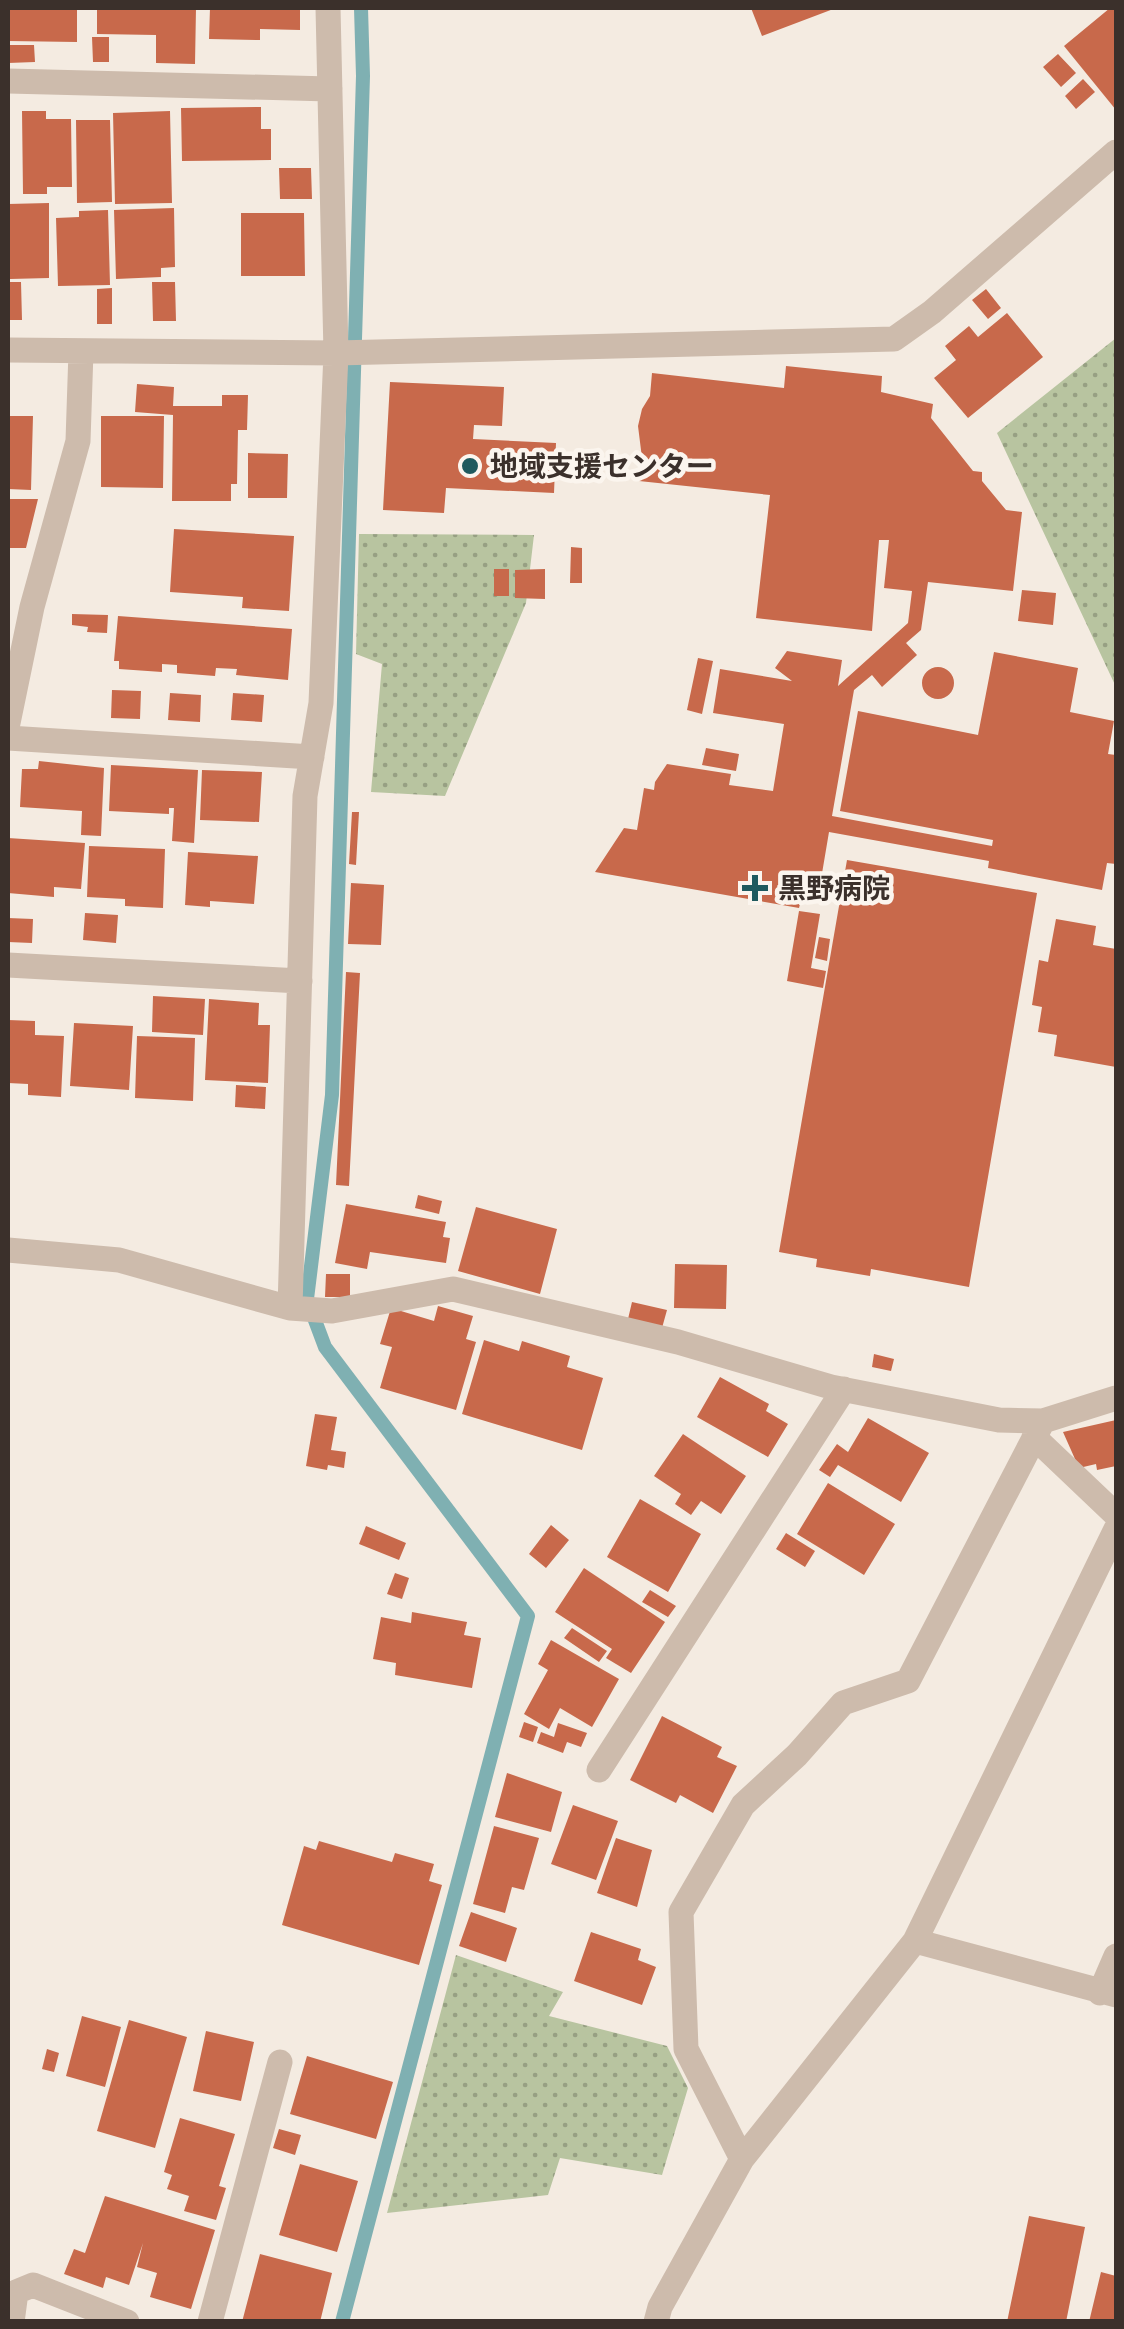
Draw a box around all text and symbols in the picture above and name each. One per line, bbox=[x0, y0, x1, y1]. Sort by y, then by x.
place label: 地域支援センター bbox=[490, 448, 714, 485]
marker: 地域支援センター bbox=[459, 455, 481, 477]
place label: 黒野病院 bbox=[778, 870, 890, 907]
marker: 黒野病院 bbox=[742, 875, 768, 901]

